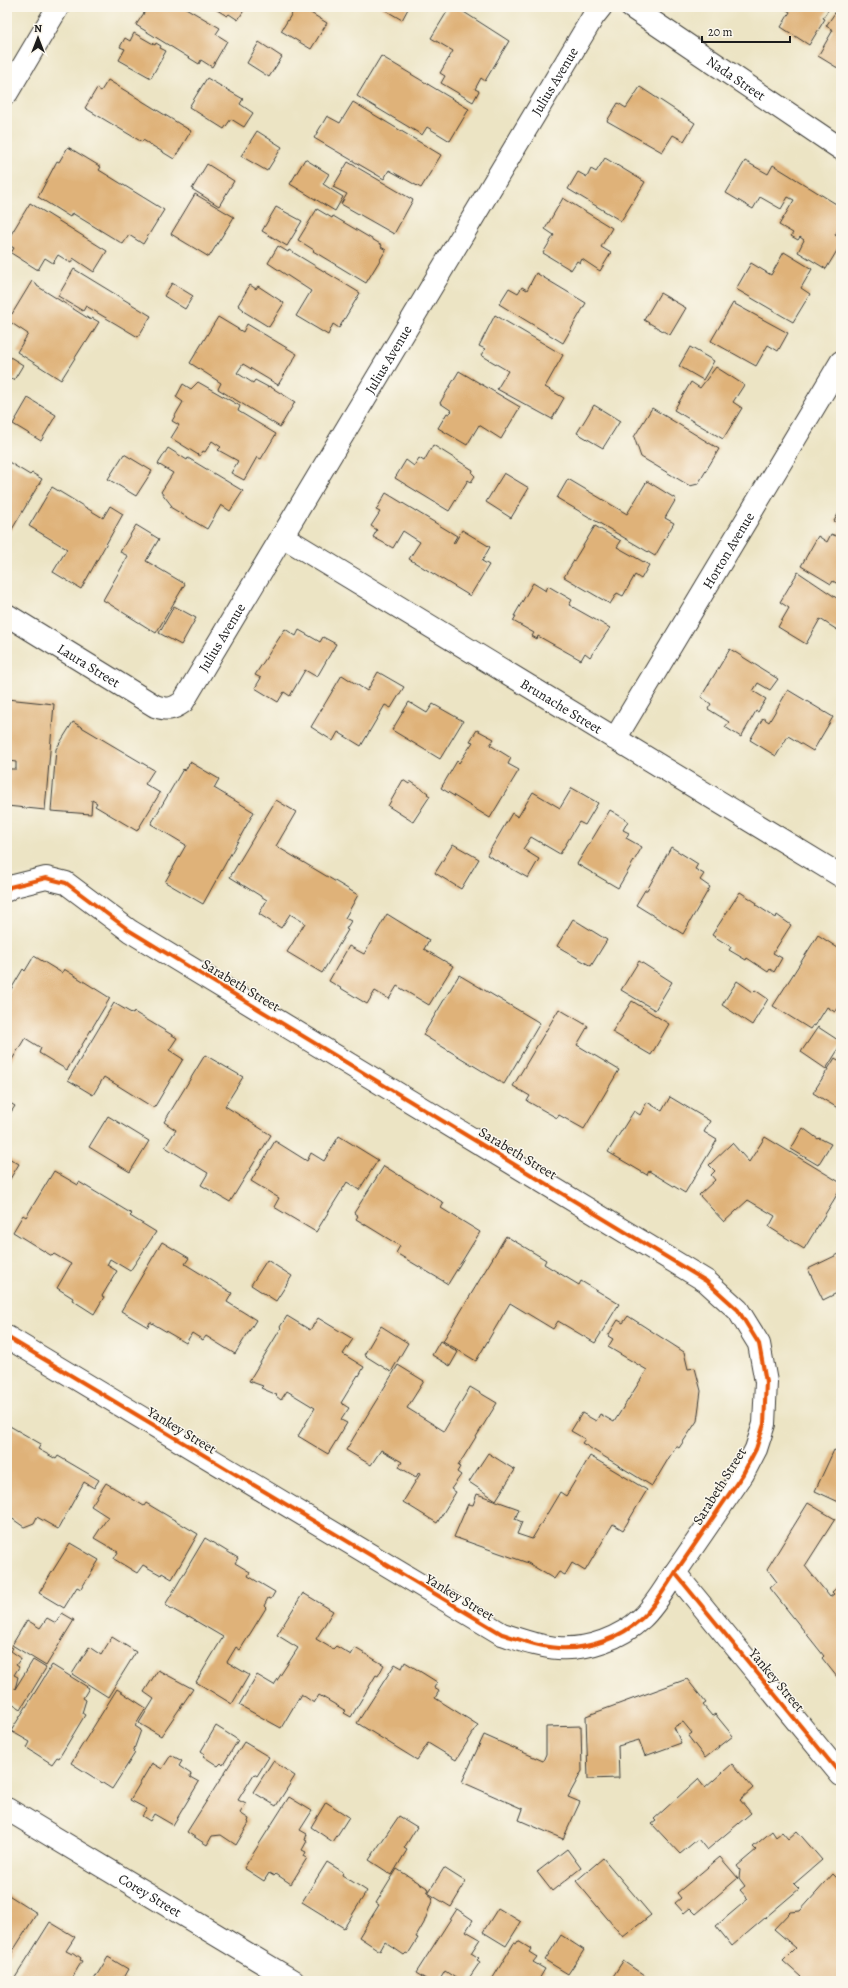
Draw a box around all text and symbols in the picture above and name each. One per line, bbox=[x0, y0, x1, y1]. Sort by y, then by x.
north arrow bbox=[18, 18, 58, 58]
scale bar bbox=[702, 18, 790, 44]
text: N bbox=[34, 21, 42, 36]
text: 20 m bbox=[708, 24, 732, 40]
street label: Julius Avenue bbox=[527, 44, 583, 119]
street label: Nada Street bbox=[703, 52, 770, 106]
street label: Julius Avenue bbox=[361, 322, 416, 397]
street label: Horton Avenue bbox=[698, 509, 759, 593]
street label: Julius Avenue bbox=[194, 600, 250, 675]
street label: Laura Street bbox=[54, 639, 124, 692]
street label: Brunache Street bbox=[517, 674, 606, 739]
street label: Sarabeth Street bbox=[198, 955, 284, 1016]
street label: Sarabeth Street bbox=[475, 1123, 561, 1184]
street label: Yankey Street bbox=[143, 1402, 220, 1459]
street label: Sarabeth Street bbox=[688, 1444, 751, 1529]
street label: Yankey Street bbox=[421, 1569, 498, 1626]
street label: Yankey Street bbox=[744, 1644, 809, 1716]
street label: Corey Street bbox=[115, 1869, 185, 1922]

